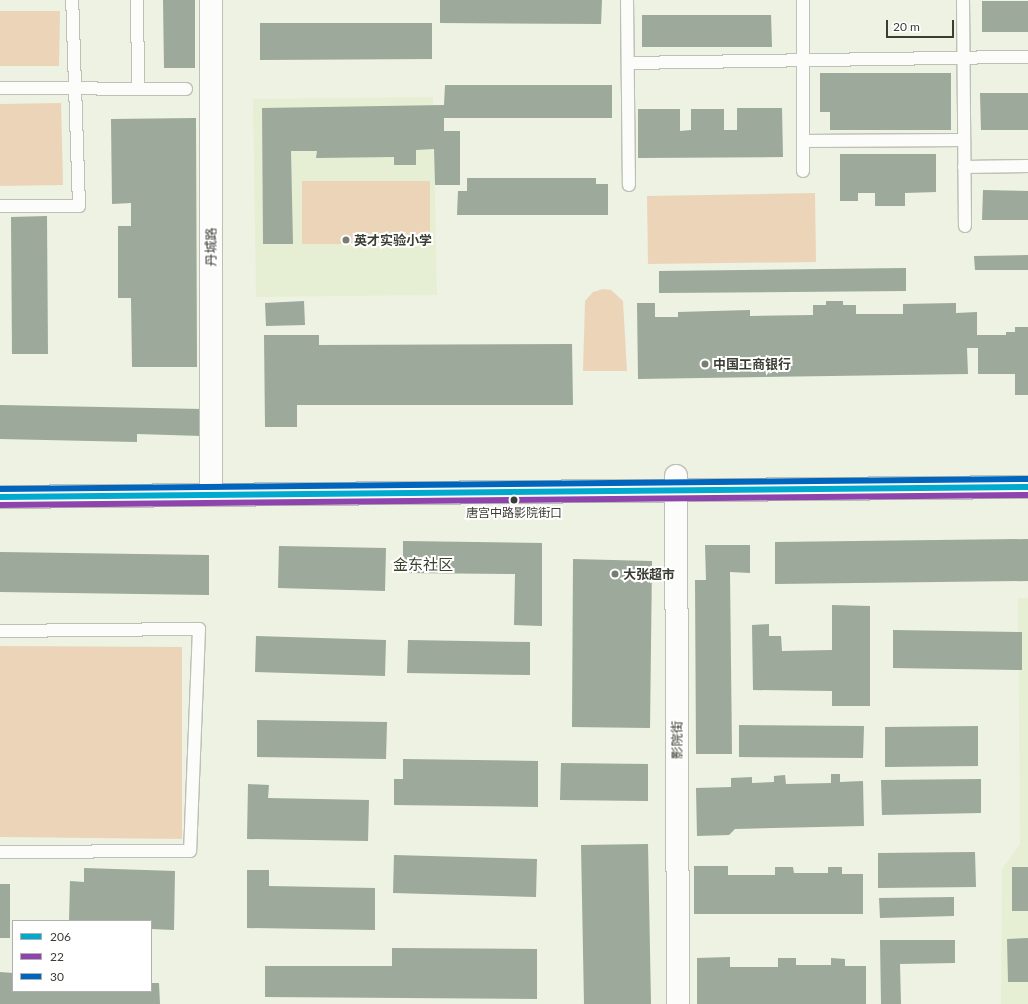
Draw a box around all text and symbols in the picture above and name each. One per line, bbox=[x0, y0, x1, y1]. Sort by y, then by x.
scale bar bbox=[888, 12, 956, 38]
text: 20 m bbox=[893, 19, 920, 34]
street label: 丹城路 bbox=[203, 228, 219, 266]
place label: 英才实验小学 bbox=[354, 232, 432, 248]
marker: 英才实验小学 bbox=[341, 235, 351, 245]
place label: 中国工商银行 bbox=[713, 356, 791, 372]
marker: 中国工商银行 bbox=[700, 359, 710, 369]
marker: 唐宫中路影院街口 bbox=[509, 495, 519, 505]
place label: 唐宫中路影院街口 bbox=[466, 506, 562, 520]
district label: 金东社区 bbox=[393, 556, 453, 574]
place label: 大张超市 bbox=[623, 566, 675, 582]
marker: 大张超市 bbox=[610, 569, 620, 579]
street label: 影院街 bbox=[669, 721, 685, 759]
legend bbox=[12, 920, 152, 992]
text: 206 bbox=[50, 929, 71, 944]
text: 22 bbox=[50, 949, 64, 964]
text: 30 bbox=[50, 969, 64, 984]

